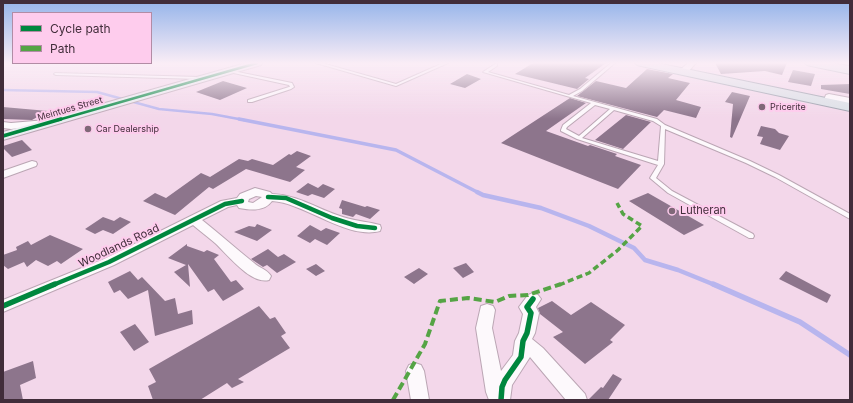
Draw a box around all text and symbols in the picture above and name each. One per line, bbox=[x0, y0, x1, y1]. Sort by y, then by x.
legend bbox=[12, 12, 152, 64]
text: Cycle path bbox=[50, 21, 111, 36]
text: Path bbox=[50, 41, 75, 56]
street label: Meintues Street bbox=[36, 95, 104, 123]
marker: Pricerite bbox=[757, 102, 767, 112]
place label: Pricerite bbox=[770, 102, 806, 112]
marker: Car Dealership bbox=[83, 124, 93, 134]
place label: Car Dealership bbox=[96, 124, 159, 134]
place label: Lutheran bbox=[680, 204, 726, 218]
marker: Lutheran bbox=[667, 206, 677, 216]
street label: Woodlands Road bbox=[76, 221, 162, 271]

